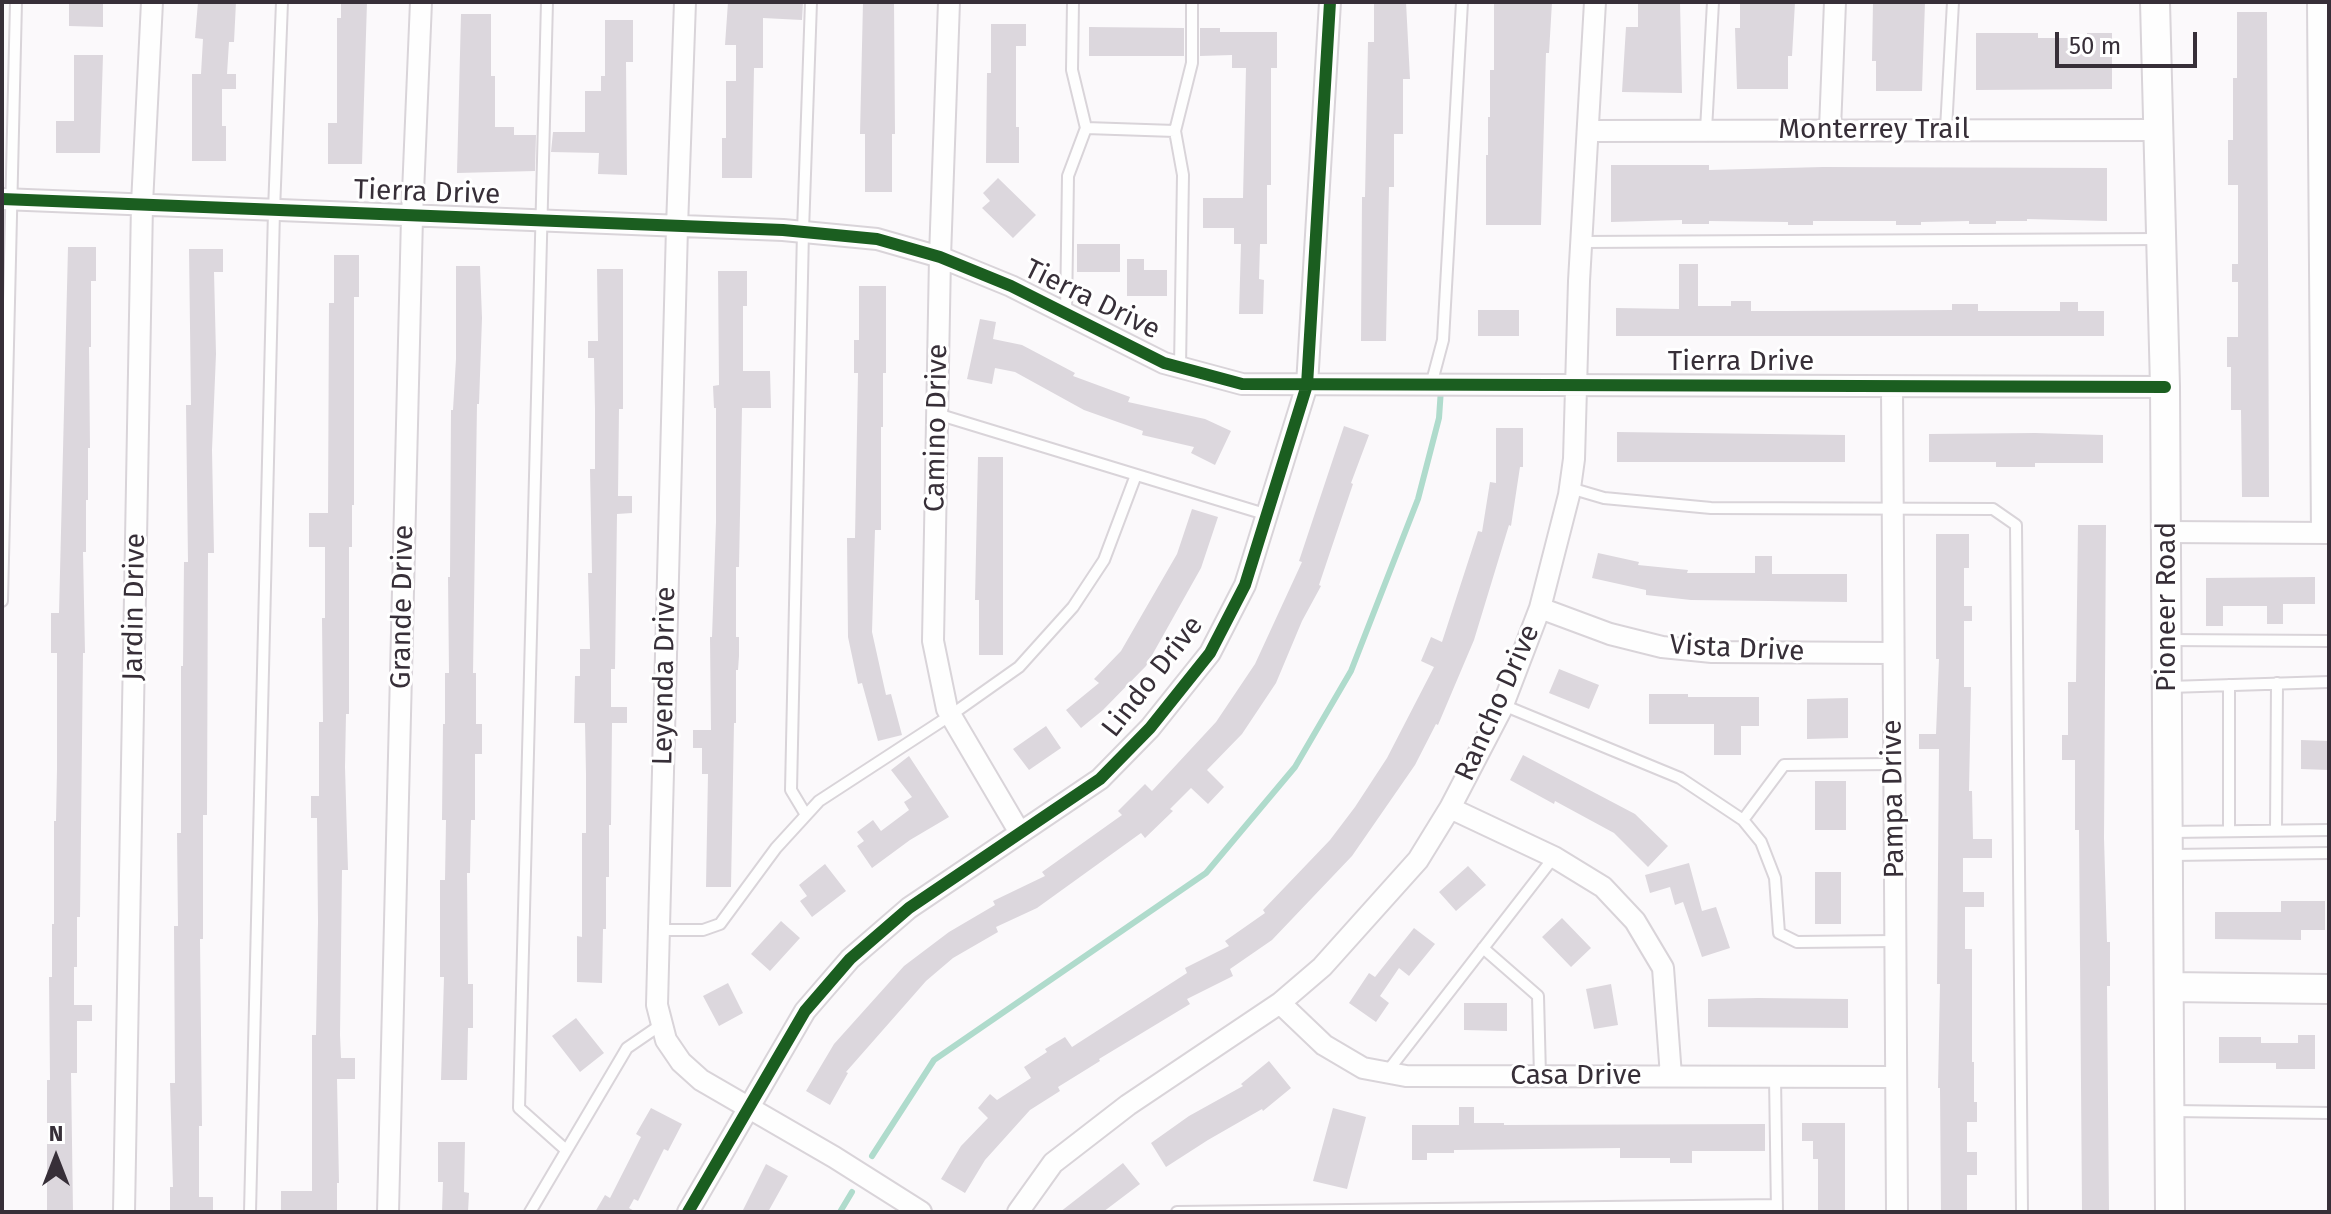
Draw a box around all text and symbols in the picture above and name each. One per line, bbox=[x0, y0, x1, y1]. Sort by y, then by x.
scale bar bbox=[2059, 16, 2201, 66]
text: 50 m bbox=[2069, 32, 2121, 60]
street label: Monterrey Trail bbox=[1778, 113, 1970, 147]
street label: Tierra Drive bbox=[353, 174, 501, 212]
street label: Tierra Drive bbox=[1019, 253, 1165, 347]
street label: Camino Drive bbox=[919, 344, 955, 512]
street label: Tierra Drive bbox=[1668, 345, 1814, 379]
street label: Pioneer Road bbox=[2150, 522, 2184, 692]
street label: Grande Drive bbox=[385, 525, 421, 689]
street label: Jardin Drive bbox=[117, 533, 153, 681]
street label: Leyenda Drive bbox=[647, 586, 683, 766]
street label: Lindo Drive bbox=[1095, 610, 1211, 744]
street label: Rancho Drive bbox=[1449, 620, 1547, 786]
street label: Vista Drive bbox=[1669, 629, 1805, 669]
street label: Pampa Drive bbox=[1876, 719, 1912, 879]
street label: Casa Drive bbox=[1510, 1059, 1642, 1093]
north arrow bbox=[16, 1118, 96, 1198]
text: N bbox=[49, 1120, 63, 1147]

